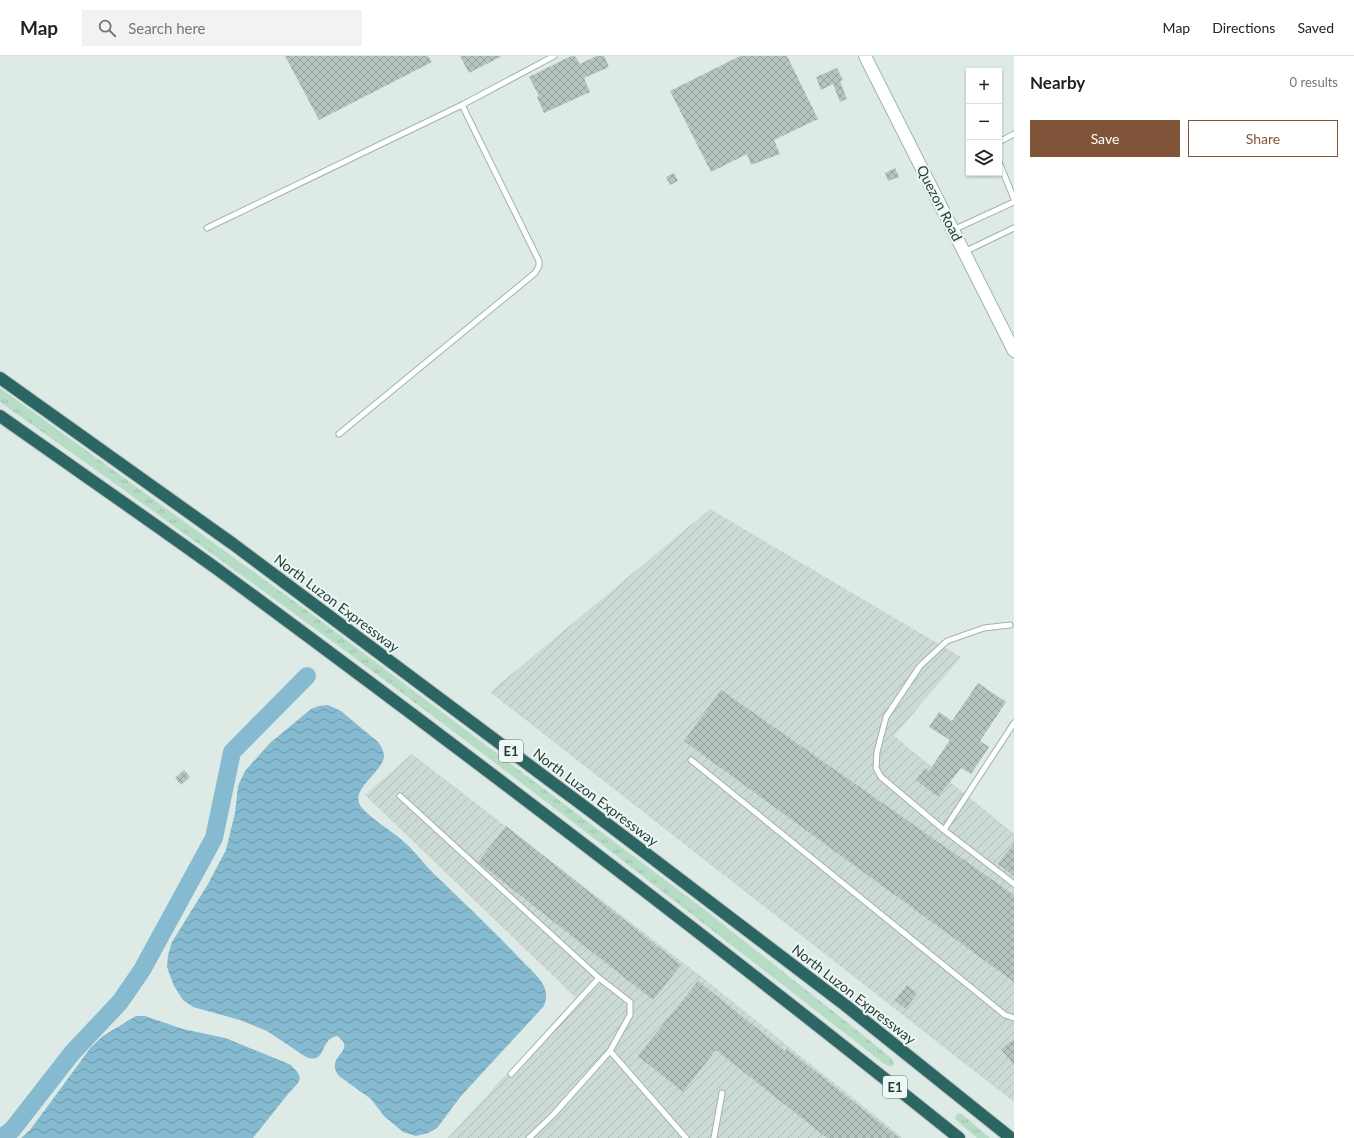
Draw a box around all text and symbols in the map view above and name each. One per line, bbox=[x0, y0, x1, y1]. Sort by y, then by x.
search box bbox=[82, 10, 362, 46]
text: Map bbox=[20, 16, 58, 39]
icon: search bbox=[96, 17, 118, 39]
text: Search here bbox=[128, 19, 206, 37]
text: Map bbox=[1163, 19, 1190, 36]
text: Directions bbox=[1212, 19, 1275, 36]
text: Saved bbox=[1297, 19, 1334, 36]
map controls bbox=[966, 68, 1002, 176]
button: + bbox=[966, 68, 1002, 104]
text: Nearby bbox=[1030, 72, 1085, 93]
text: 0 results bbox=[1290, 74, 1338, 90]
button: − bbox=[966, 104, 1002, 140]
button: Save bbox=[1030, 120, 1180, 157]
button: Share bbox=[1188, 120, 1338, 157]
button: layers bbox=[966, 140, 1002, 176]
street label: Quezon Road bbox=[914, 162, 966, 244]
street label: North Luzon Expressway bbox=[271, 550, 404, 656]
road number: E1 bbox=[499, 740, 523, 762]
street label: North Luzon Expressway bbox=[530, 744, 663, 850]
street label: North Luzon Expressway bbox=[789, 940, 920, 1048]
road number: E1 bbox=[883, 1076, 907, 1098]

